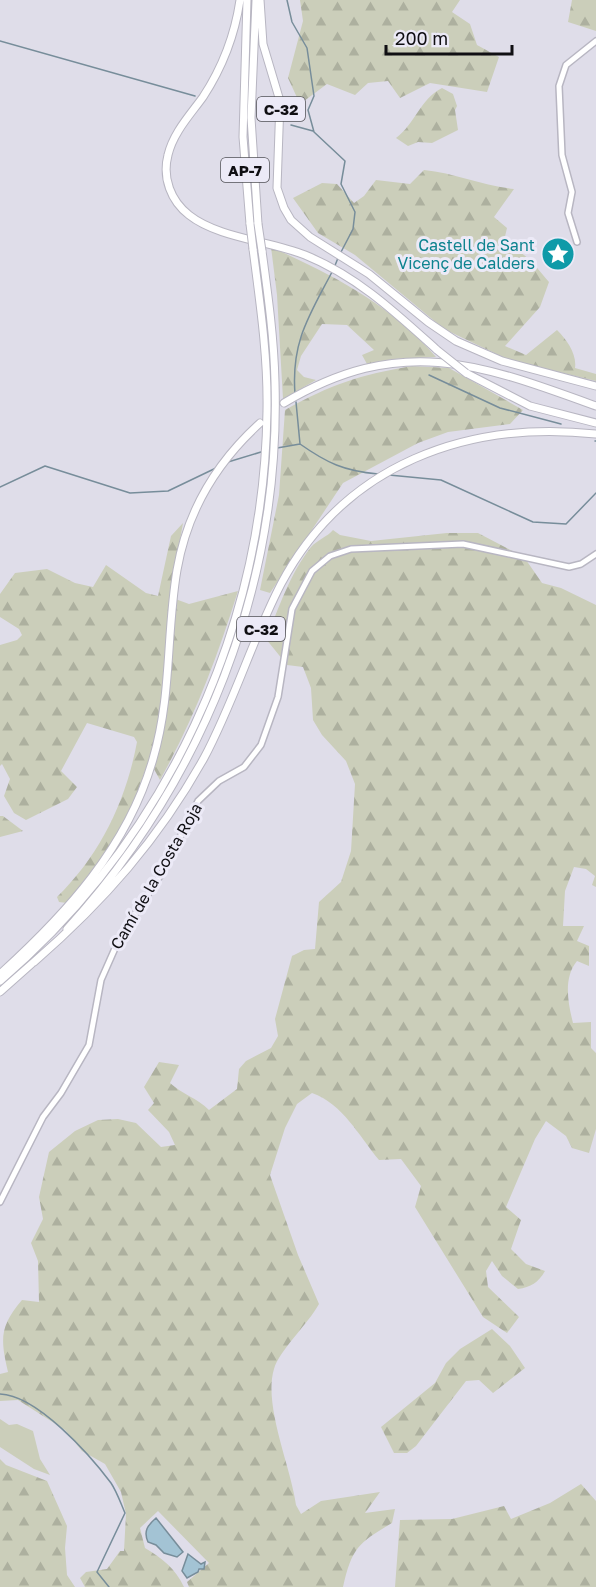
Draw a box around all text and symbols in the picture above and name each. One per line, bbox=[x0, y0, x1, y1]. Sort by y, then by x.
scale bar bbox=[386, 18, 512, 56]
text: 200 m bbox=[395, 27, 448, 49]
road number: C-32 bbox=[257, 97, 305, 121]
road number: AP-7 bbox=[221, 158, 269, 182]
place label: Castell de Sant Vicenç de Calders bbox=[398, 235, 535, 273]
place icon: Castell de Sant Vicenç de Calders bbox=[540, 236, 576, 272]
road number: C-32 bbox=[237, 617, 285, 641]
street label: Camí de la Costa Roja bbox=[106, 799, 206, 953]

